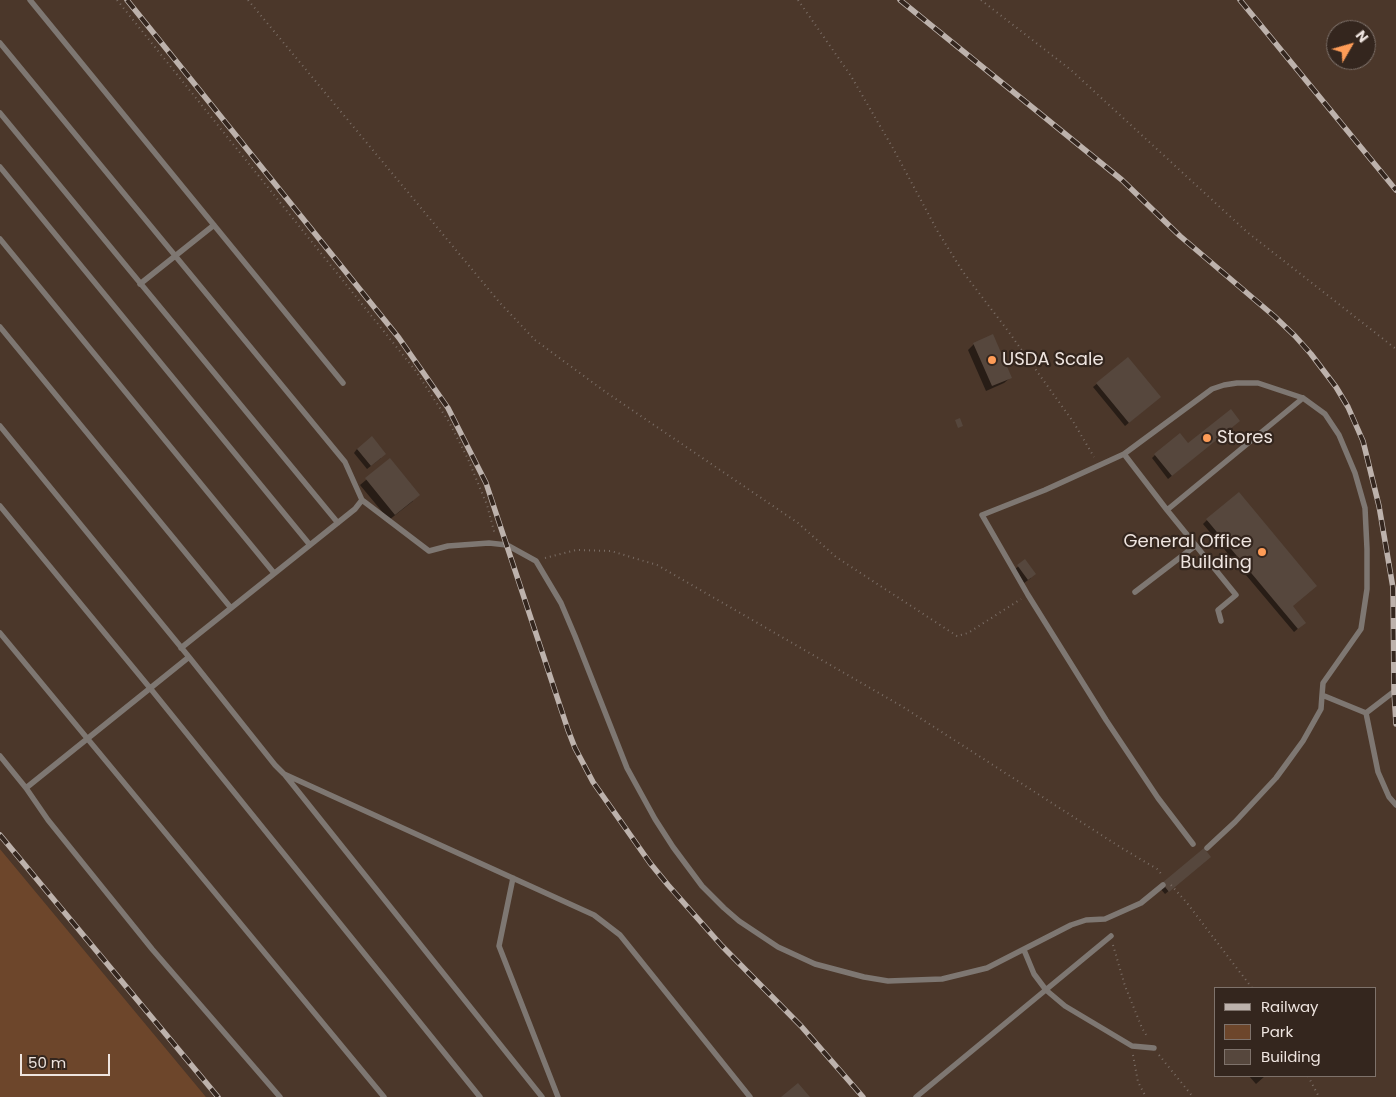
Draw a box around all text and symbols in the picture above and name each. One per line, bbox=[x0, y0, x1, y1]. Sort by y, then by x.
north arrow bbox=[1326, 20, 1376, 70]
text: N bbox=[1351, 26, 1373, 47]
place label: USDA Scale bbox=[1002, 349, 1104, 371]
marker: USDA Scale bbox=[986, 354, 998, 366]
place label: Stores bbox=[1217, 427, 1273, 449]
marker: Stores bbox=[1201, 432, 1213, 444]
place label: General Office Building bbox=[1124, 531, 1252, 574]
marker: General Office Building bbox=[1256, 546, 1268, 558]
legend bbox=[1214, 987, 1376, 1077]
text: Railway bbox=[1261, 996, 1319, 1017]
text: Park bbox=[1261, 1021, 1293, 1042]
scale bar bbox=[22, 1044, 112, 1076]
text: Building bbox=[1261, 1046, 1321, 1067]
text: 50 m bbox=[28, 1052, 66, 1073]

